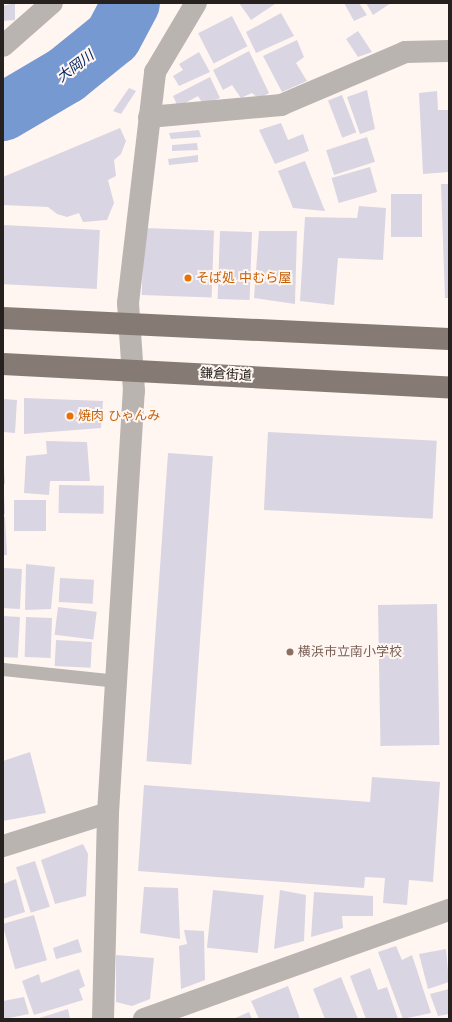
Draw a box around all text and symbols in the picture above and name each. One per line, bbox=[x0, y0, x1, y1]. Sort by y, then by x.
water label: 大岡川 bbox=[53, 47, 97, 85]
place label: そば処 中むら屋 bbox=[196, 270, 291, 286]
marker: そば処 中むら屋 bbox=[183, 273, 193, 283]
street label: 鎌倉街道 bbox=[200, 366, 252, 384]
place label: 焼肉 ひゃんみ bbox=[78, 408, 160, 424]
marker: 焼肉 ひゃんみ bbox=[65, 411, 75, 421]
place label: 横浜市立南小学校 bbox=[298, 644, 402, 660]
marker: 横浜市立南小学校 bbox=[285, 647, 295, 657]

